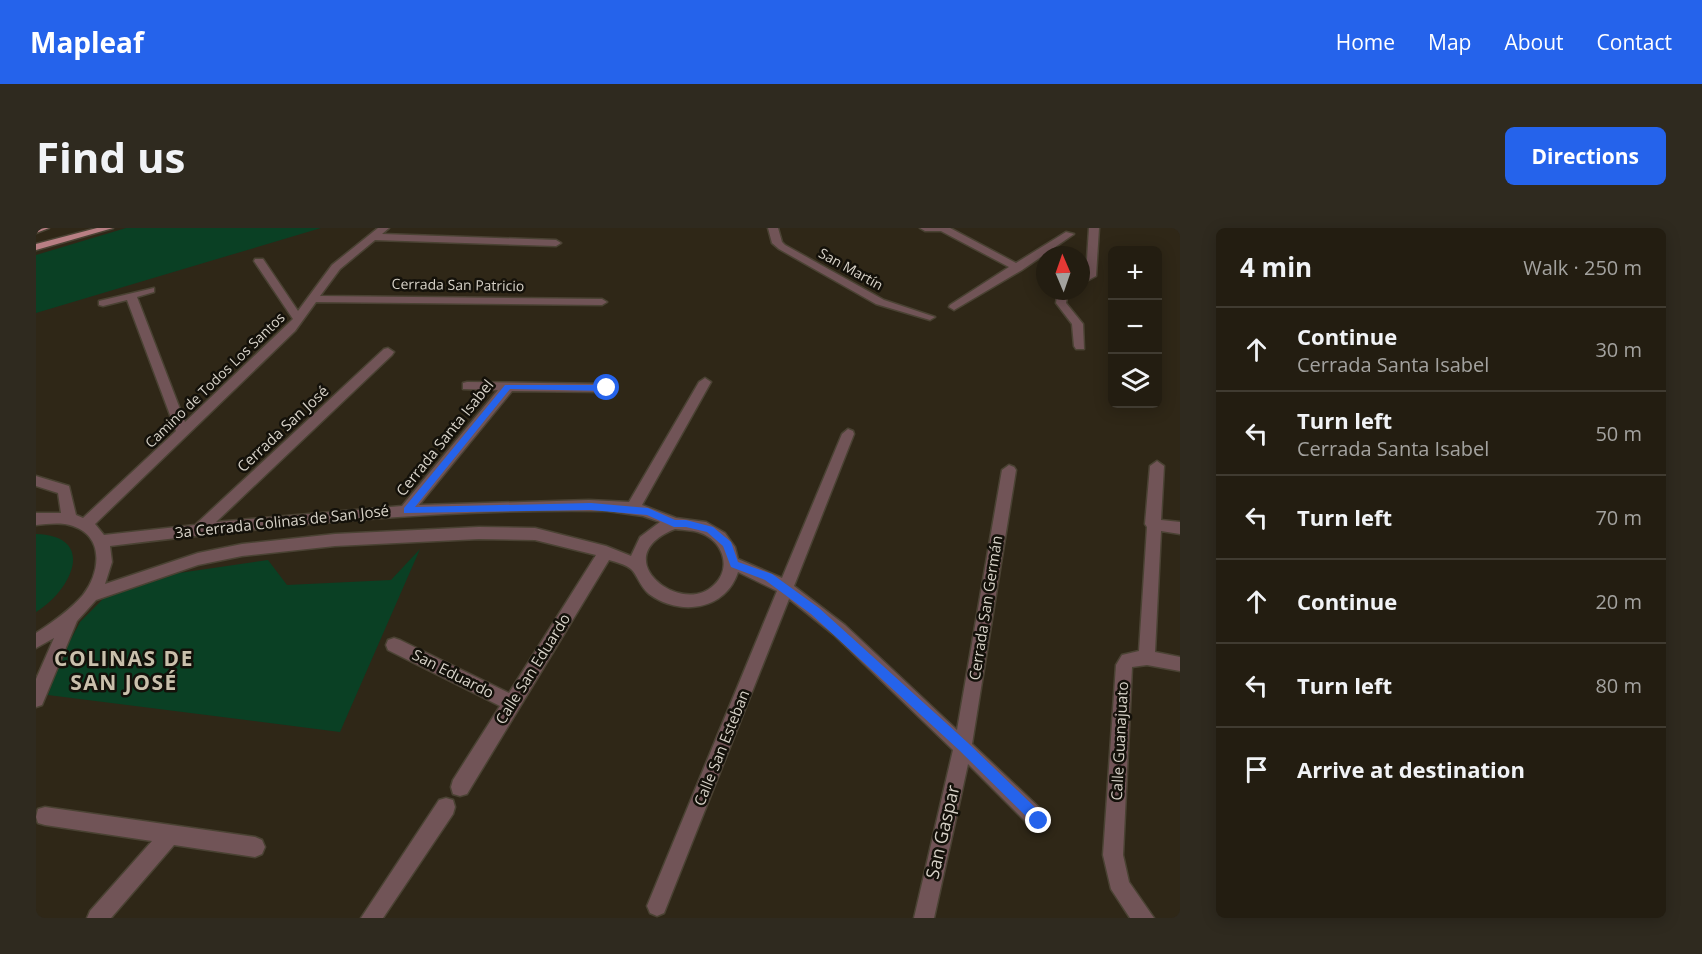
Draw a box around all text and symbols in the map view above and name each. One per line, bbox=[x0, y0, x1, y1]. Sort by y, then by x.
text: Mapleaf bbox=[30, 23, 144, 61]
text: Home bbox=[1336, 28, 1395, 56]
text: Map bbox=[1428, 28, 1471, 56]
text: About bbox=[1504, 28, 1564, 56]
text: Contact bbox=[1597, 28, 1672, 56]
button: Directions bbox=[1505, 127, 1666, 185]
text: Find us bbox=[36, 128, 185, 185]
street label: San Martín bbox=[816, 243, 887, 294]
north arrow bbox=[1036, 246, 1090, 300]
map controls bbox=[1108, 246, 1162, 408]
button: + bbox=[1108, 246, 1162, 300]
text: 4 min bbox=[1240, 249, 1312, 285]
text: Walk · 250 m bbox=[1523, 254, 1642, 281]
street label: Cerrada San Patricio bbox=[392, 274, 525, 295]
button: − bbox=[1108, 300, 1162, 354]
street label: Camino de Todos Los Santos bbox=[141, 307, 289, 452]
text: Continue bbox=[1297, 321, 1397, 351]
icon: ahead bbox=[1240, 333, 1273, 366]
text: 30 m bbox=[1595, 336, 1642, 363]
text: Cerrada Santa Isabel bbox=[1297, 351, 1489, 378]
button: layers bbox=[1108, 354, 1162, 408]
route start bbox=[593, 374, 619, 400]
street label: Cerrada Santa Isabel bbox=[391, 375, 497, 500]
street label: Cerrada San José bbox=[232, 381, 332, 476]
text: Turn left bbox=[1297, 405, 1392, 435]
icon: left bbox=[1240, 417, 1273, 450]
text: 50 m bbox=[1595, 420, 1642, 447]
text: Cerrada Santa Isabel bbox=[1297, 435, 1489, 462]
street label: 3a Cerrada Colinas de San José bbox=[174, 500, 390, 542]
icon: left bbox=[1240, 501, 1273, 534]
text: Turn left bbox=[1297, 502, 1392, 532]
text: 70 m bbox=[1595, 504, 1642, 531]
street label: Cerrada San Germán bbox=[964, 534, 1006, 682]
icon: ahead bbox=[1240, 585, 1273, 618]
text: Continue bbox=[1297, 586, 1397, 616]
text: 20 m bbox=[1595, 588, 1642, 615]
street label: Calle San Eduardo bbox=[490, 609, 574, 728]
district label: COLINAS DE SAN JOSÉ bbox=[54, 644, 194, 696]
street label: San Eduardo bbox=[409, 644, 498, 702]
icon: left bbox=[1240, 669, 1273, 702]
text: Turn left bbox=[1297, 670, 1392, 700]
text: 80 m bbox=[1595, 672, 1642, 699]
street label: Calle Guanajuato bbox=[1106, 681, 1132, 801]
street label: Calle San Esteban bbox=[689, 687, 753, 809]
icon: arrive bbox=[1240, 753, 1273, 786]
text: Arrive at destination bbox=[1297, 754, 1525, 784]
street label: San Gaspar bbox=[920, 782, 965, 881]
route end bbox=[1025, 807, 1051, 833]

